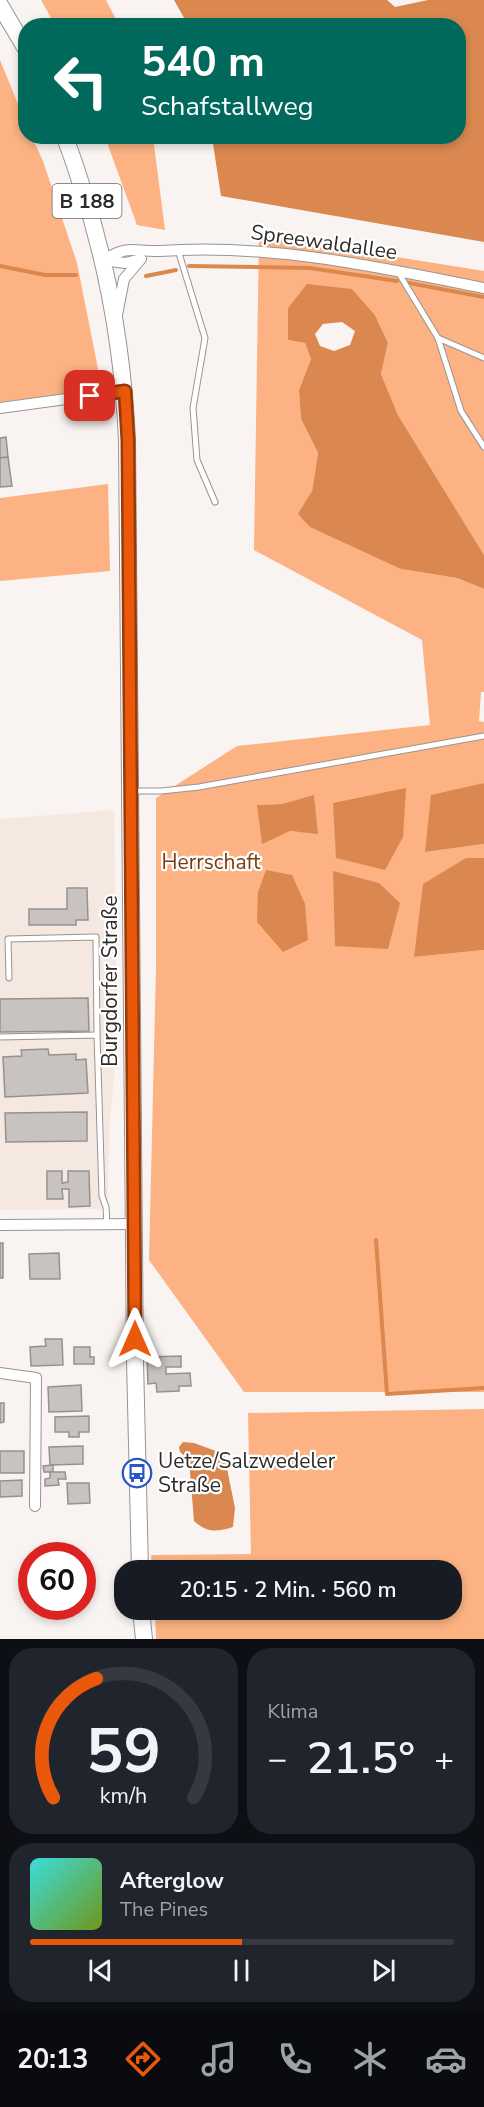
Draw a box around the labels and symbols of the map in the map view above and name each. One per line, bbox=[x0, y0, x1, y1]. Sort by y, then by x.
road number: B 188 bbox=[52, 184, 122, 218]
street label: Spreewaldallee bbox=[249, 218, 399, 266]
pin bbox=[64, 370, 115, 421]
park label: Herrschaft bbox=[162, 848, 261, 876]
street label: Burgdorfer Straße bbox=[96, 895, 124, 1067]
position arrow bbox=[103, 1307, 167, 1371]
place label: Uetze/Salzwedeler Straße bbox=[158, 1447, 336, 1499]
bus stop icon: Uetze/Salzwedeler Straße bbox=[121, 1457, 153, 1489]
speed limit sign: 60 bbox=[18, 1542, 96, 1620]

